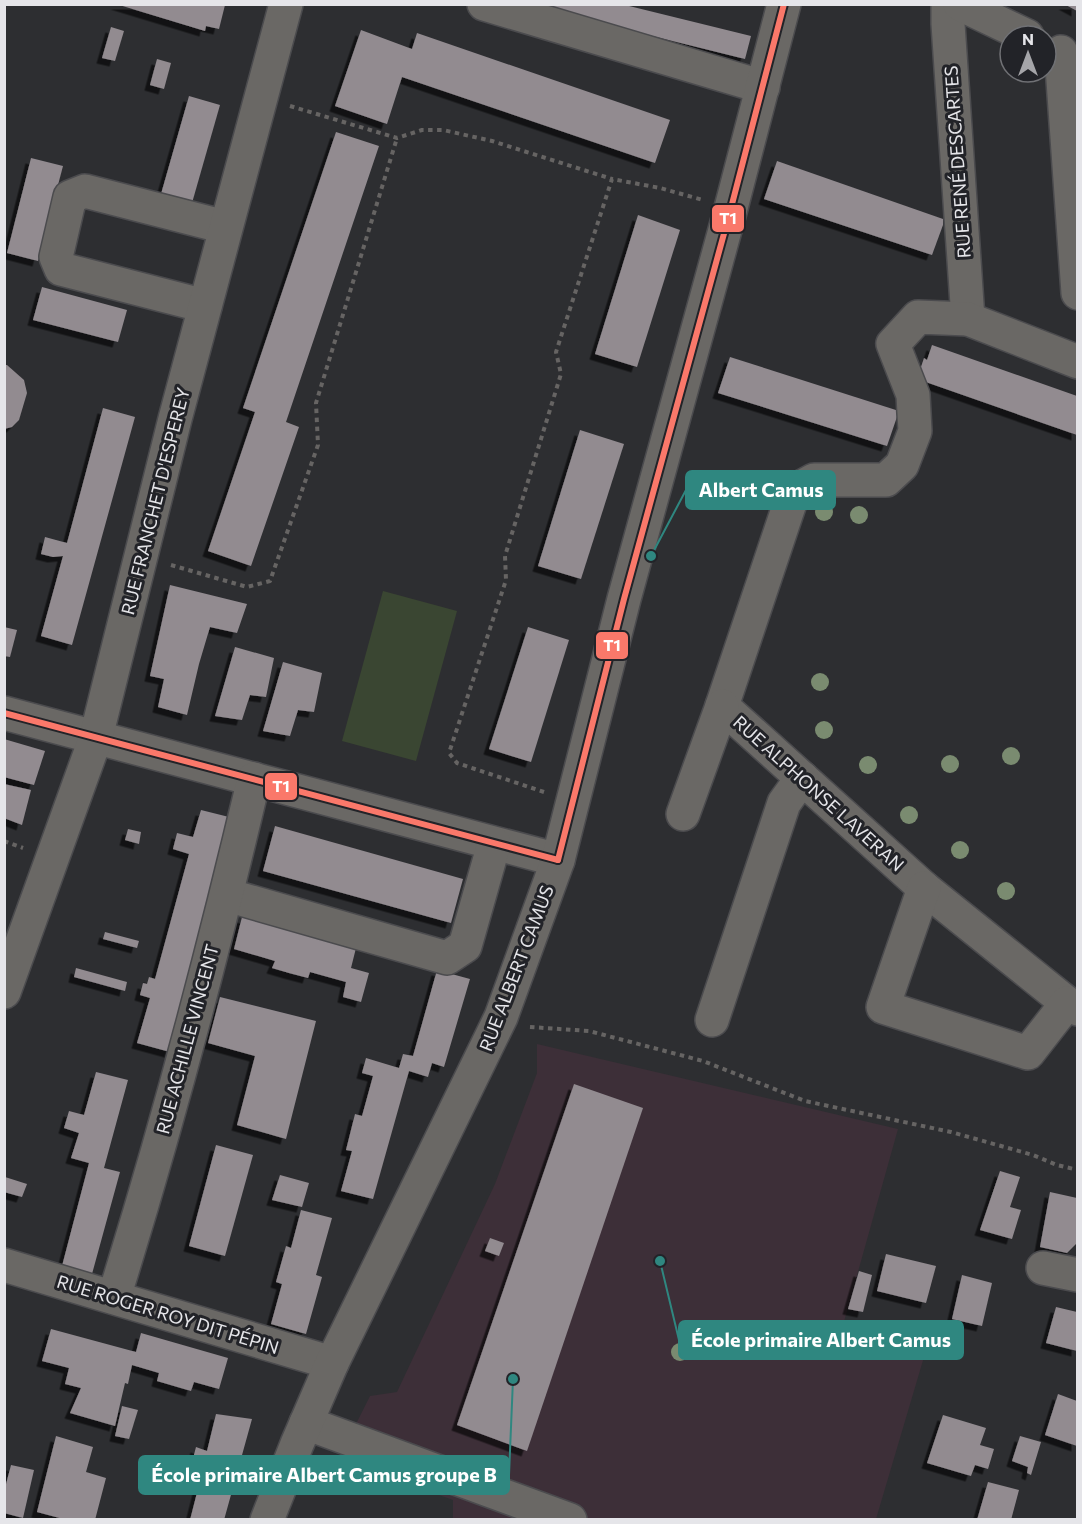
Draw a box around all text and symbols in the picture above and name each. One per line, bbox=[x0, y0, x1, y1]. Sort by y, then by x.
north arrow bbox=[998, 24, 1058, 84]
text: N bbox=[1022, 29, 1034, 48]
street label: RUE RENÉ DESCARTES bbox=[939, 65, 975, 259]
line badge: T1 bbox=[711, 204, 745, 233]
text: T1 bbox=[719, 208, 737, 227]
street label: RUE FRANCHET D'ESPEREY bbox=[116, 385, 194, 617]
callout: Albert Camus bbox=[686, 471, 835, 509]
text: Albert Camus bbox=[698, 477, 824, 501]
line badge: T1 bbox=[595, 631, 629, 660]
text: T1 bbox=[603, 635, 621, 654]
street label: RUE ALPHONSE LAVERAN bbox=[729, 711, 909, 875]
line badge: T1 bbox=[264, 772, 298, 801]
text: T1 bbox=[272, 776, 290, 795]
street label: RUE ALBERT CAMUS bbox=[474, 882, 558, 1054]
street label: RUE ACHILLE VINCENT bbox=[151, 942, 223, 1136]
street label: RUE ROGER ROY DIT PÉPIN bbox=[54, 1270, 282, 1358]
callout: École primaire Albert Camus bbox=[679, 1321, 963, 1359]
text: École primaire Albert Camus bbox=[691, 1327, 951, 1351]
callout: École primaire Albert Camus groupe B bbox=[139, 1456, 509, 1494]
text: École primaire Albert Camus groupe B bbox=[151, 1462, 497, 1486]

